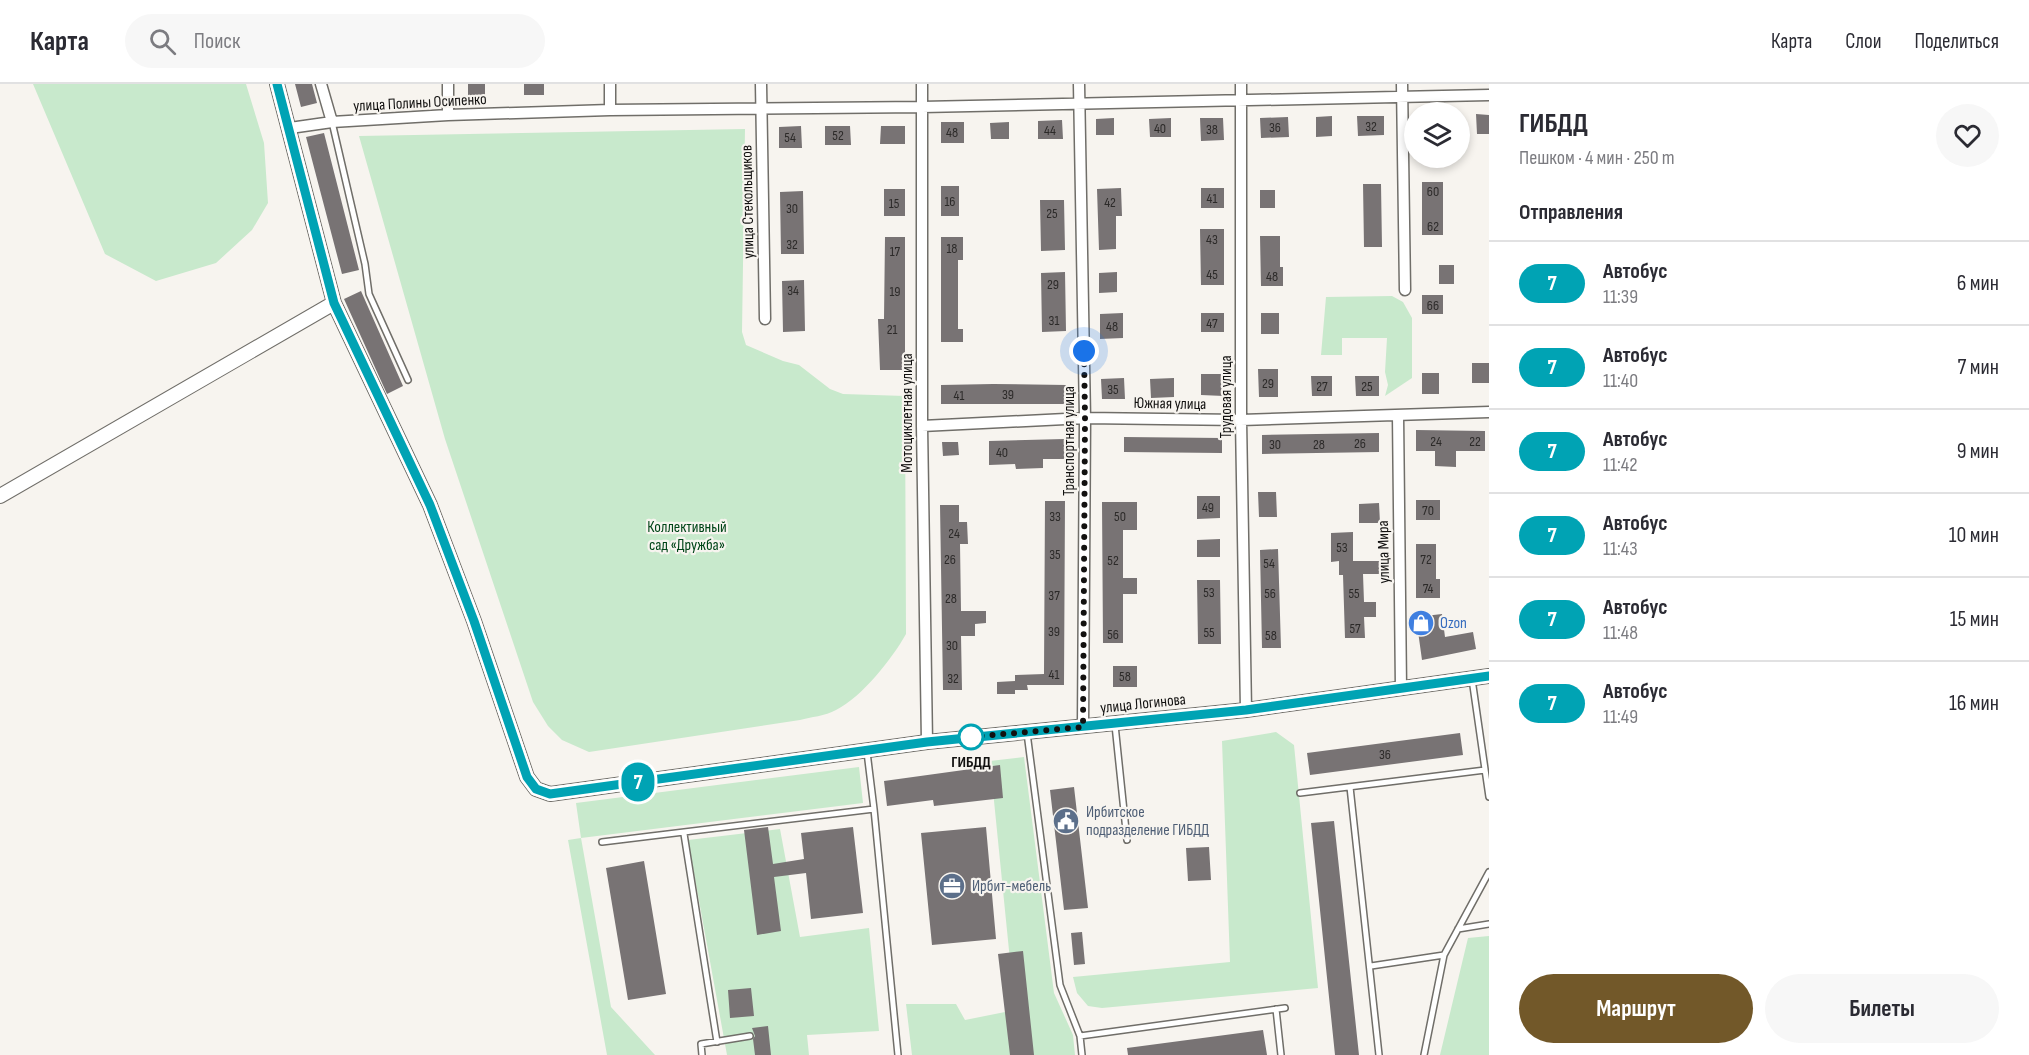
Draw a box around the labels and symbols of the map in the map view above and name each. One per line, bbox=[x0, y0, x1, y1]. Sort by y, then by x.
street label: улица Полины Осипенко bbox=[353, 90, 487, 116]
house number: 32 bbox=[1365, 118, 1377, 135]
house number: 36 bbox=[1269, 119, 1281, 136]
house number: 40 bbox=[1154, 120, 1166, 137]
house number: 38 bbox=[1206, 121, 1218, 138]
house number: 44 bbox=[1044, 122, 1056, 139]
house number: 48 bbox=[946, 124, 958, 141]
house number: 52 bbox=[832, 127, 844, 144]
house number: 54 bbox=[784, 129, 796, 146]
street label: улица Стекольщиков bbox=[738, 145, 758, 259]
house number: 60 bbox=[1427, 183, 1439, 200]
house number: 41 bbox=[1207, 190, 1217, 207]
house number: 16 bbox=[944, 193, 956, 210]
house number: 42 bbox=[1104, 194, 1116, 211]
house number: 15 bbox=[889, 195, 900, 212]
house number: 30 bbox=[786, 200, 798, 217]
house number: 25 bbox=[1046, 205, 1058, 222]
house number: 62 bbox=[1427, 218, 1439, 235]
house number: 43 bbox=[1206, 231, 1218, 248]
house number: 32 bbox=[786, 236, 798, 253]
house number: 18 bbox=[946, 240, 958, 257]
house number: 17 bbox=[890, 243, 901, 260]
house number: 45 bbox=[1206, 266, 1218, 283]
house number: 48 bbox=[1266, 268, 1278, 285]
house number: 29 bbox=[1047, 276, 1059, 293]
house number: 34 bbox=[787, 282, 799, 299]
house number: 19 bbox=[889, 283, 901, 300]
house number: 66 bbox=[1427, 297, 1439, 314]
house number: 31 bbox=[1049, 312, 1059, 329]
house number: 47 bbox=[1206, 315, 1218, 332]
house number: 48 bbox=[1106, 318, 1118, 335]
house number: 21 bbox=[887, 321, 897, 338]
your location bbox=[1069, 336, 1099, 366]
street label: Мотоциклетная улица bbox=[898, 353, 917, 473]
street label: Трудовая улица bbox=[1217, 355, 1236, 439]
house number: 29 bbox=[1262, 375, 1274, 392]
house number: 27 bbox=[1316, 378, 1328, 395]
house number: 25 bbox=[1361, 378, 1373, 395]
house number: 35 bbox=[1107, 381, 1119, 398]
house number: 39 bbox=[1002, 386, 1014, 403]
street label: Транспортная улица bbox=[1060, 386, 1079, 496]
house number: 41 bbox=[954, 387, 964, 404]
street label: Южная улица bbox=[1133, 394, 1207, 414]
house number: 24 bbox=[1430, 433, 1442, 450]
house number: 22 bbox=[1469, 433, 1481, 450]
house number: 26 bbox=[1354, 435, 1366, 452]
house number: 30 bbox=[1269, 436, 1281, 453]
house number: 28 bbox=[1313, 436, 1325, 453]
house number: 40 bbox=[996, 444, 1008, 461]
house number: 49 bbox=[1202, 499, 1214, 516]
house number: 70 bbox=[1422, 502, 1434, 519]
house number: 33 bbox=[1049, 508, 1061, 525]
house number: 50 bbox=[1114, 508, 1126, 525]
park label: Коллективный сад «Дружба» bbox=[647, 518, 727, 555]
street label: улица Мира bbox=[1374, 520, 1394, 584]
house number: 24 bbox=[948, 525, 960, 542]
house number: 53 bbox=[1336, 539, 1348, 556]
house number: 35 bbox=[1049, 546, 1061, 563]
house number: 26 bbox=[944, 551, 956, 568]
house number: 72 bbox=[1420, 551, 1432, 568]
house number: 52 bbox=[1107, 552, 1119, 569]
house number: 54 bbox=[1263, 555, 1275, 572]
house number: 74 bbox=[1423, 580, 1434, 597]
house number: 53 bbox=[1203, 584, 1215, 601]
house number: 56 bbox=[1264, 585, 1276, 602]
house number: 55 bbox=[1348, 585, 1360, 602]
house number: 37 bbox=[1048, 587, 1060, 604]
house number: 28 bbox=[945, 590, 957, 607]
shop icon: Ozon bbox=[1406, 608, 1436, 638]
place label: Ozon bbox=[1440, 614, 1467, 633]
house number: 57 bbox=[1349, 620, 1361, 637]
house number: 39 bbox=[1048, 623, 1060, 640]
house number: 55 bbox=[1203, 624, 1215, 641]
house number: 56 bbox=[1107, 626, 1119, 643]
house number: 58 bbox=[1265, 627, 1277, 644]
house number: 30 bbox=[946, 637, 958, 654]
house number: 41 bbox=[1049, 666, 1059, 683]
house number: 58 bbox=[1119, 668, 1131, 685]
house number: 32 bbox=[947, 670, 959, 687]
street label: улица Логинова bbox=[1099, 690, 1187, 718]
marker: ГИБДД bbox=[958, 724, 984, 750]
house number: 36 bbox=[1379, 746, 1391, 763]
place label: ГИБДД bbox=[951, 753, 991, 772]
line badge: 7 bbox=[618, 762, 658, 802]
place label: Ирбитское подразделение ГИБДД bbox=[1086, 803, 1209, 840]
public building icon: Ирбитское подразделение ГИБДД bbox=[1051, 806, 1081, 836]
office icon: Ирбит-мебель bbox=[937, 871, 967, 901]
place label: Ирбит-мебель bbox=[972, 877, 1051, 896]

